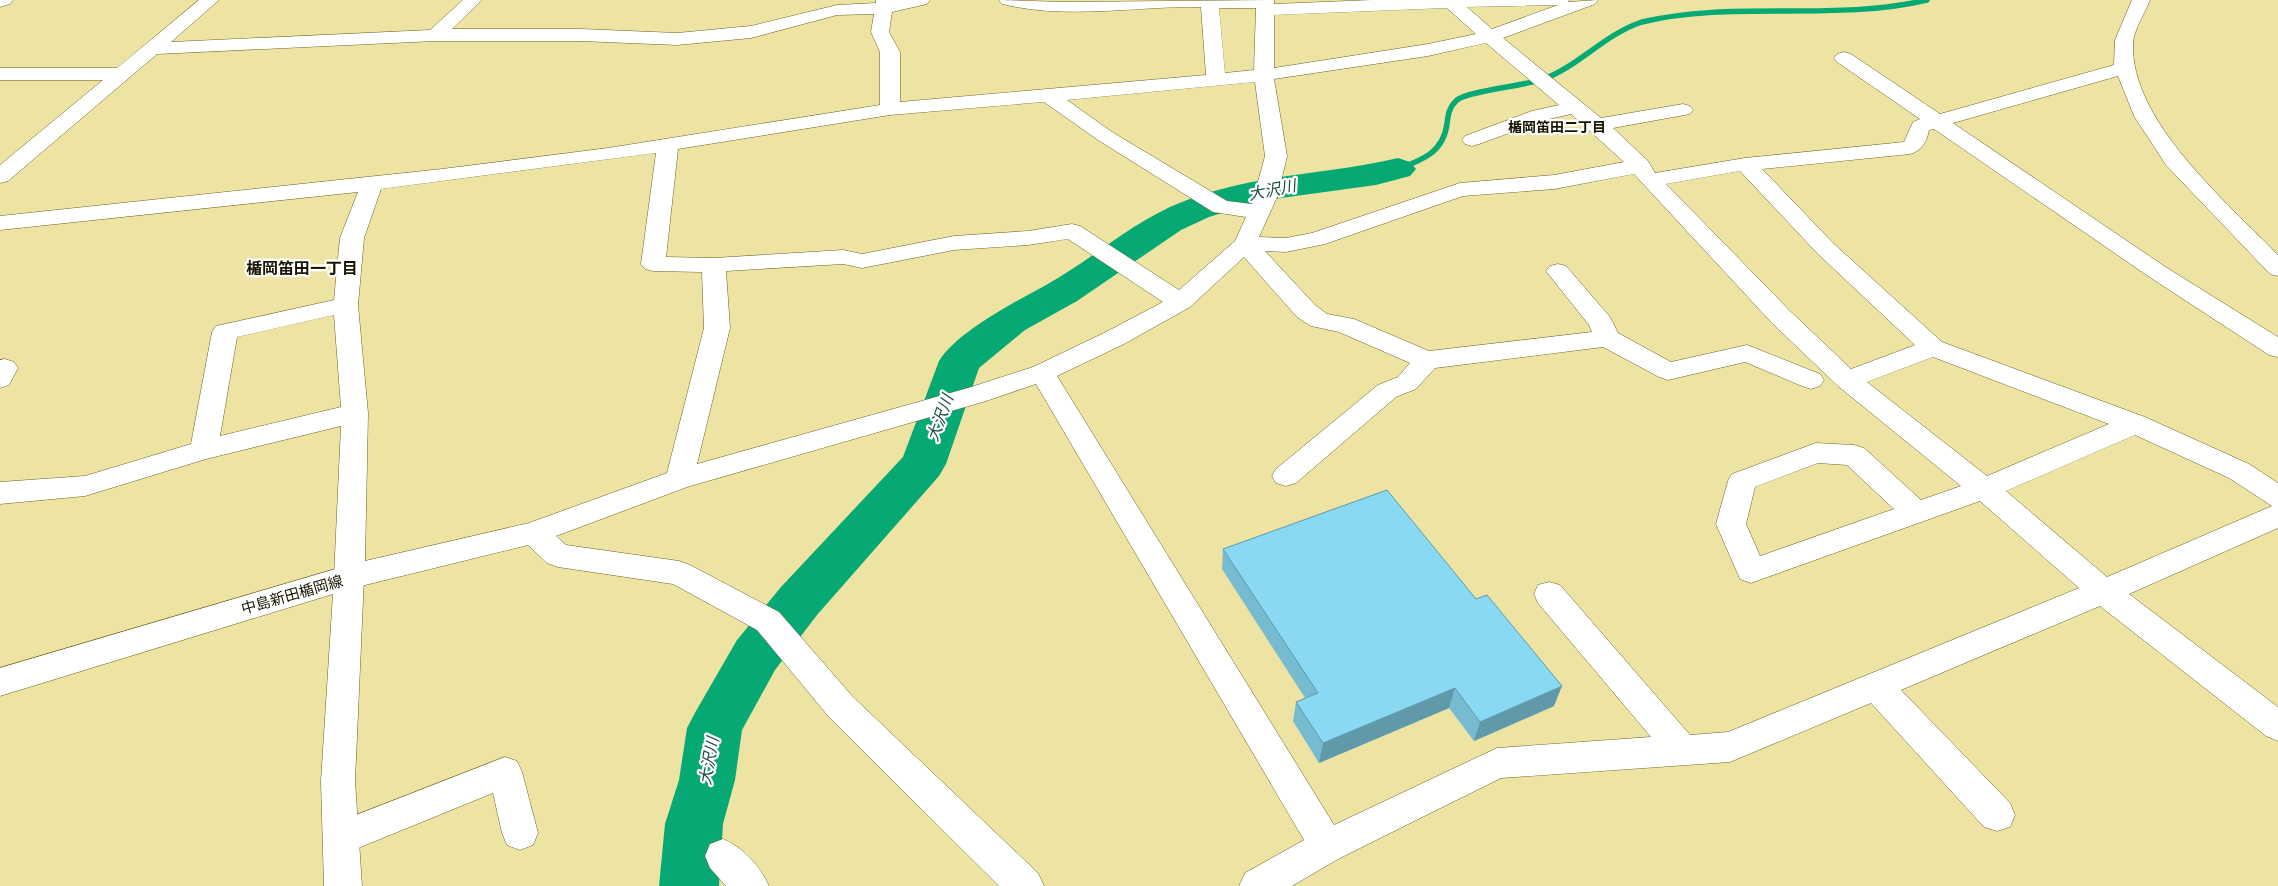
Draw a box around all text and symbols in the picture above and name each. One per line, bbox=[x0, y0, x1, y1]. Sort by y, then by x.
district label: 楯岡笛田二丁目 bbox=[1508, 118, 1606, 136]
water label: 大沢川 bbox=[1247, 176, 1299, 204]
district label: 楯岡笛田一丁目 bbox=[246, 259, 358, 278]
water label: 大沢川 bbox=[923, 390, 958, 444]
street label: 中島新田楯岡線 bbox=[239, 572, 345, 618]
water label: 大沢川 bbox=[695, 734, 723, 786]

